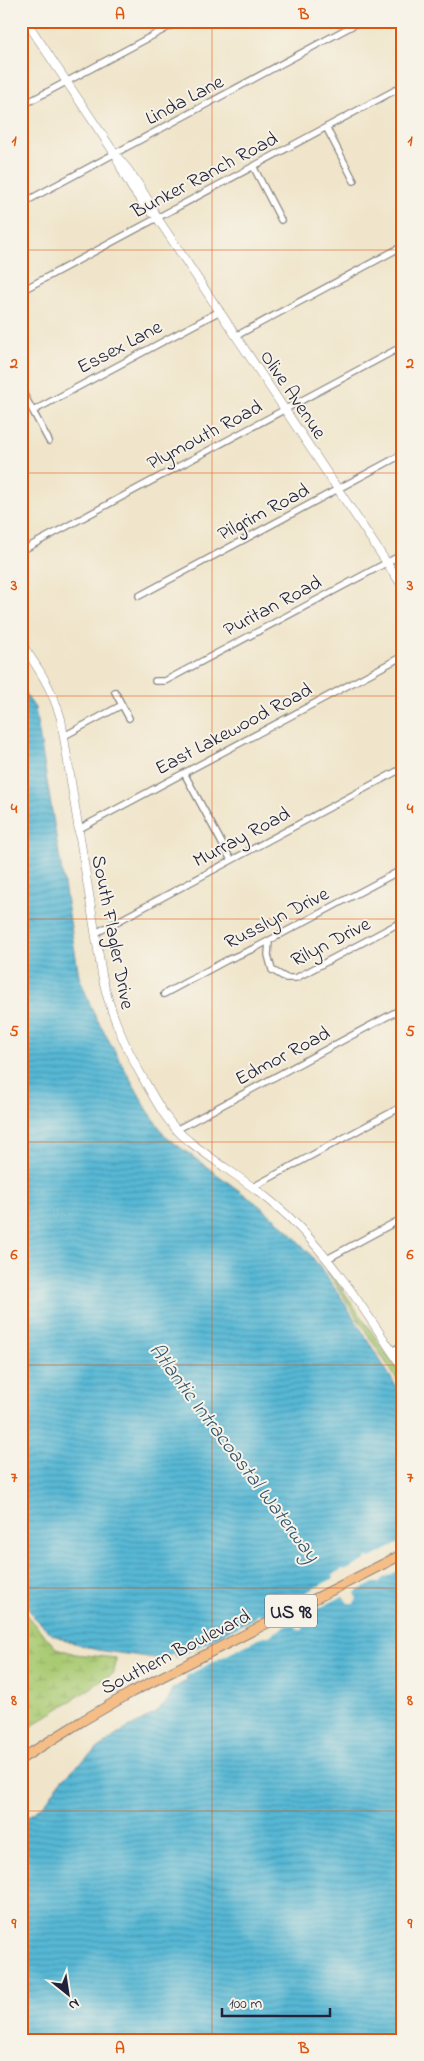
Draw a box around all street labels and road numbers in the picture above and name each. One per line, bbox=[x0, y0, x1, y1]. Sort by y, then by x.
street label: Linda Lane bbox=[141, 68, 230, 134]
street label: Bunker Ranch Road bbox=[126, 125, 284, 228]
street label: Essex Lane bbox=[73, 314, 168, 383]
street label: Olive Avenue bbox=[251, 345, 333, 446]
street label: Plymouth Road bbox=[142, 394, 268, 479]
street label: Pilgrim Road bbox=[213, 477, 316, 550]
street label: Puritan Road bbox=[219, 569, 327, 645]
street label: East Lakewood Road bbox=[150, 677, 318, 784]
street label: Murray Road bbox=[188, 800, 296, 876]
street label: South Flagler Drive bbox=[81, 853, 141, 1012]
street label: Russlyn Drive bbox=[220, 880, 334, 958]
street label: Rilyn Drive bbox=[286, 911, 376, 976]
street label: Edmor Road bbox=[230, 1020, 336, 1094]
road number: US 98 bbox=[265, 1594, 317, 1628]
street label: Southern Boulevard bbox=[96, 1603, 256, 1703]

